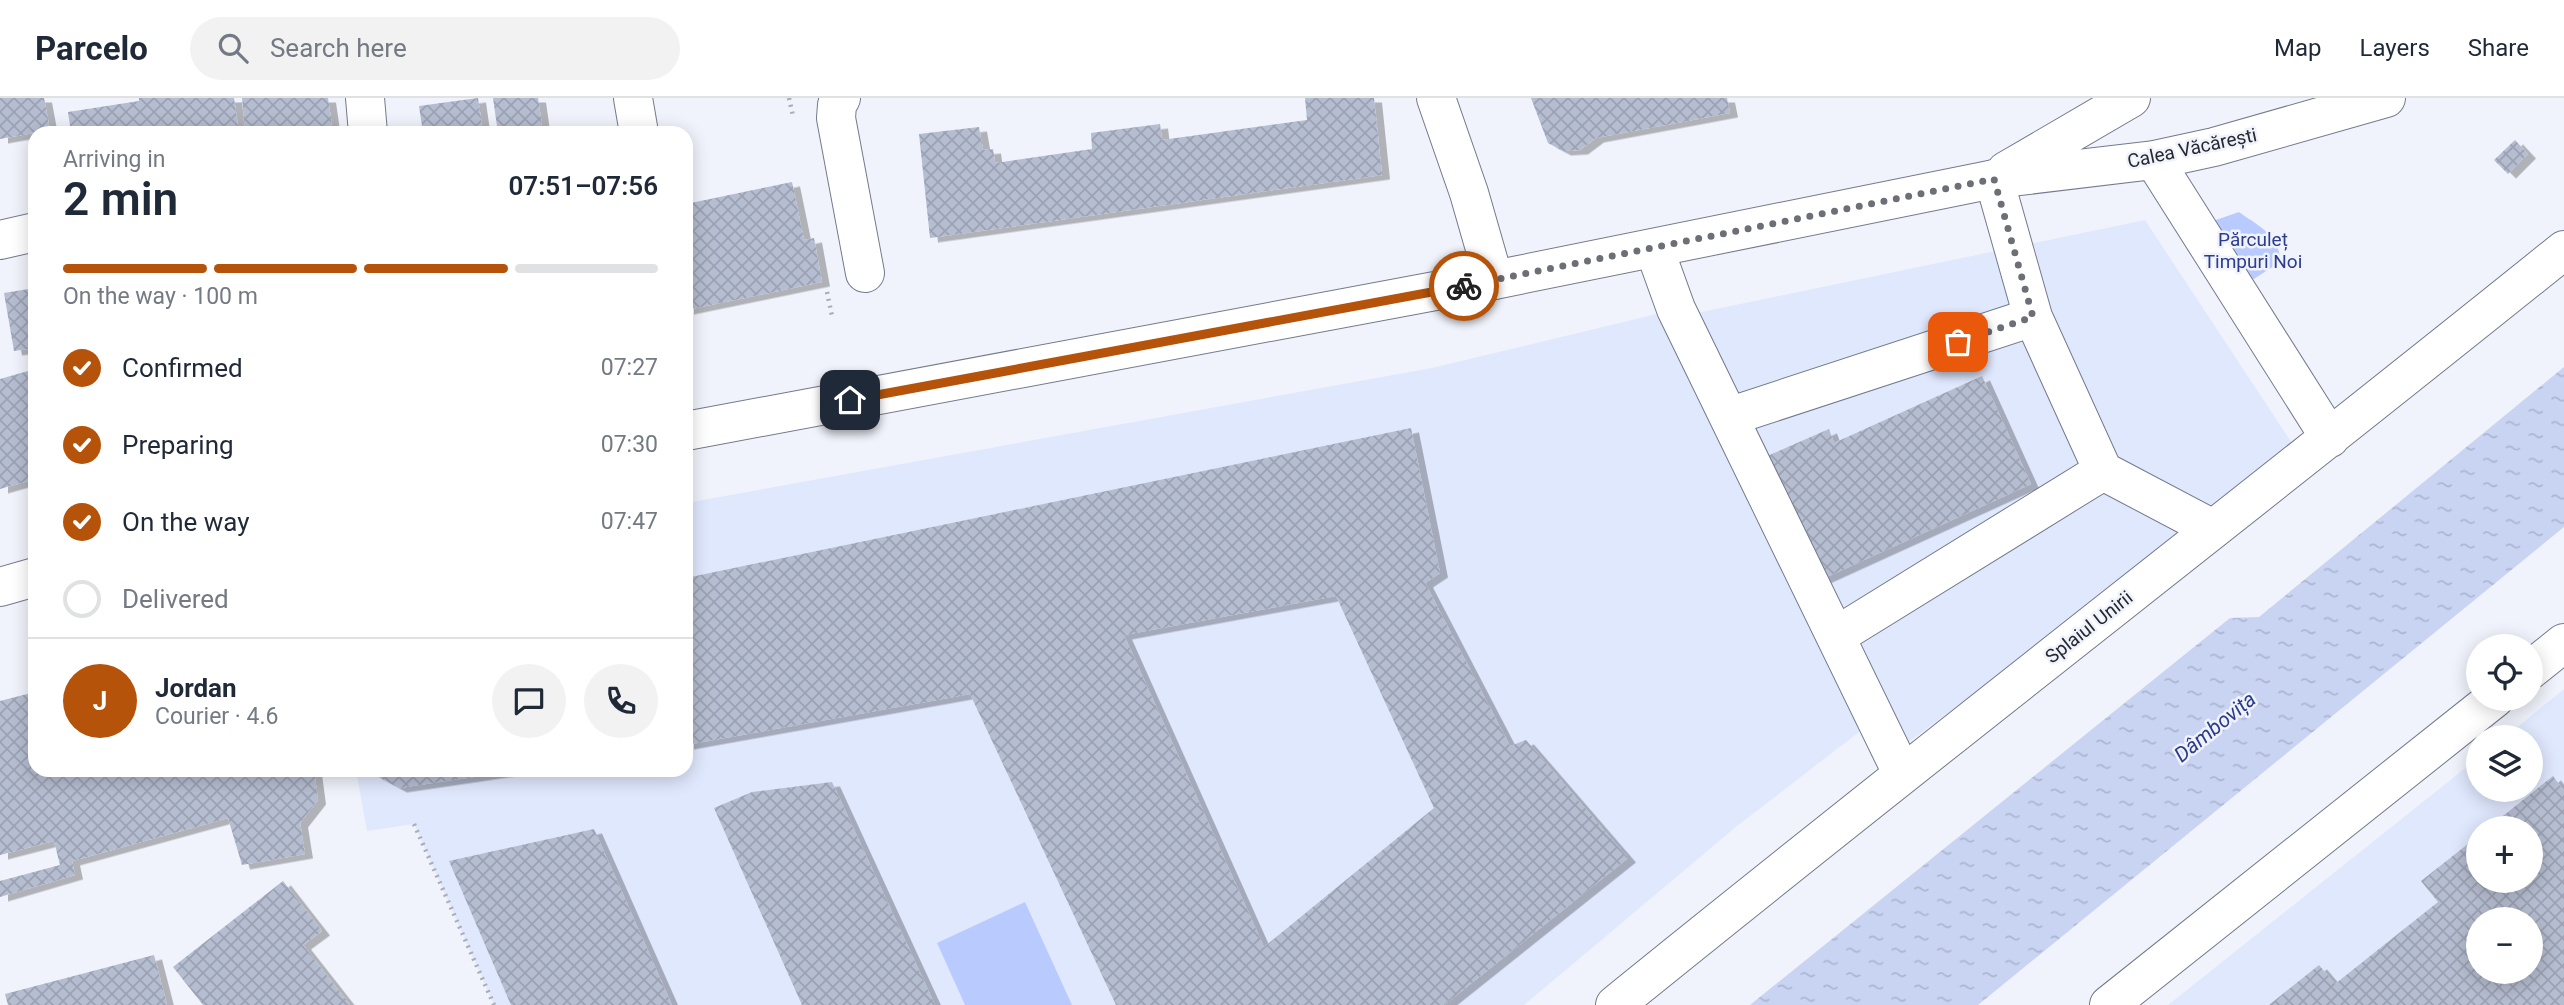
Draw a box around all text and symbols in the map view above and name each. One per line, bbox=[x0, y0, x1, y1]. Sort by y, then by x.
search box bbox=[190, 17, 680, 80]
text: Parcelo bbox=[35, 29, 148, 68]
icon: search bbox=[214, 29, 252, 67]
text: Search here bbox=[270, 33, 407, 63]
text: Map bbox=[2274, 34, 2322, 62]
text: Layers bbox=[2360, 34, 2430, 62]
text: Share bbox=[2468, 34, 2529, 62]
street label: Calea Văcărești bbox=[2125, 123, 2259, 173]
text: Arriving in bbox=[63, 146, 166, 173]
text: 07:51–07:56 bbox=[508, 171, 658, 201]
text: 2 min bbox=[63, 172, 178, 226]
park label: Părculeț Timpuri Noi bbox=[2204, 228, 2302, 273]
courier bbox=[1429, 251, 1499, 321]
icon: bike bbox=[1445, 267, 1483, 305]
text: On the way · 100 m bbox=[63, 283, 258, 310]
pin bbox=[1928, 312, 1988, 372]
icon: bag bbox=[1939, 323, 1977, 361]
icon: check bbox=[63, 349, 101, 387]
text: Confirmed bbox=[122, 353, 243, 383]
text: 07:27 bbox=[601, 354, 658, 381]
pin bbox=[820, 370, 880, 430]
icon: home bbox=[831, 381, 869, 419]
icon: check bbox=[63, 426, 101, 464]
text: Preparing bbox=[122, 430, 234, 460]
text: 07:30 bbox=[601, 431, 658, 458]
icon: check bbox=[63, 503, 101, 541]
text: On the way bbox=[122, 507, 250, 537]
text: 07:47 bbox=[601, 508, 658, 535]
text: Delivered bbox=[122, 584, 229, 614]
street label: Splaiul Unirii bbox=[2041, 586, 2137, 668]
map controls bbox=[2466, 634, 2543, 984]
button: locate bbox=[2466, 634, 2543, 711]
button: chat bbox=[492, 664, 566, 738]
button: phone bbox=[584, 664, 658, 738]
text: Jordan bbox=[155, 673, 237, 703]
text: J bbox=[93, 686, 107, 716]
water label: Dâmbovița bbox=[2169, 687, 2261, 767]
text: Courier · 4.6 bbox=[155, 703, 278, 730]
button: layers bbox=[2466, 725, 2543, 802]
button: + bbox=[2466, 816, 2543, 893]
button: − bbox=[2466, 907, 2543, 984]

